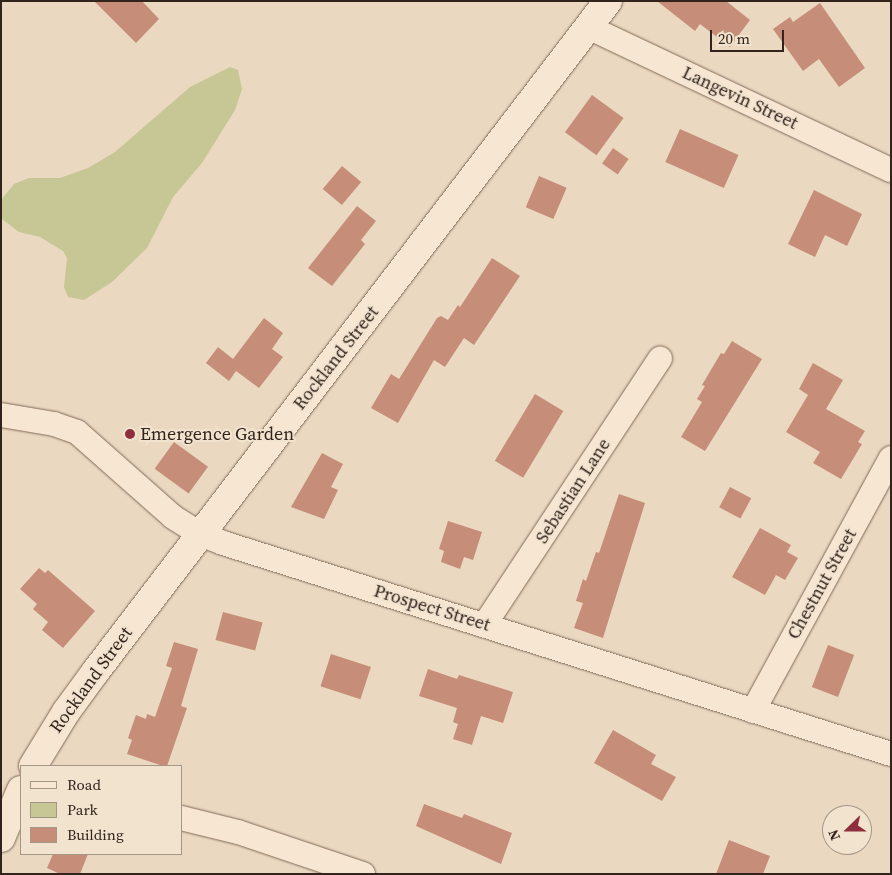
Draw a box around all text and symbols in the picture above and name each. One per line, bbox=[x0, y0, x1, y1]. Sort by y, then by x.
scale bar bbox=[712, 20, 786, 52]
text: 20 m bbox=[718, 28, 750, 49]
street label: Langevin Street bbox=[679, 62, 801, 134]
street label: Rockland Street bbox=[289, 302, 383, 414]
place label: Emergence Garden bbox=[140, 423, 294, 445]
marker: Emergence Garden bbox=[124, 428, 136, 440]
street label: Sebastian Lane bbox=[531, 434, 615, 548]
street label: Chestnut Street bbox=[783, 525, 861, 643]
street label: Prospect Street bbox=[371, 580, 493, 636]
street label: Rockland Street bbox=[45, 623, 137, 737]
legend bbox=[20, 765, 182, 855]
text: Road bbox=[67, 774, 101, 795]
text: Park bbox=[67, 799, 98, 820]
north arrow bbox=[822, 805, 872, 855]
text: Building bbox=[67, 824, 124, 845]
text: N bbox=[823, 827, 845, 844]

